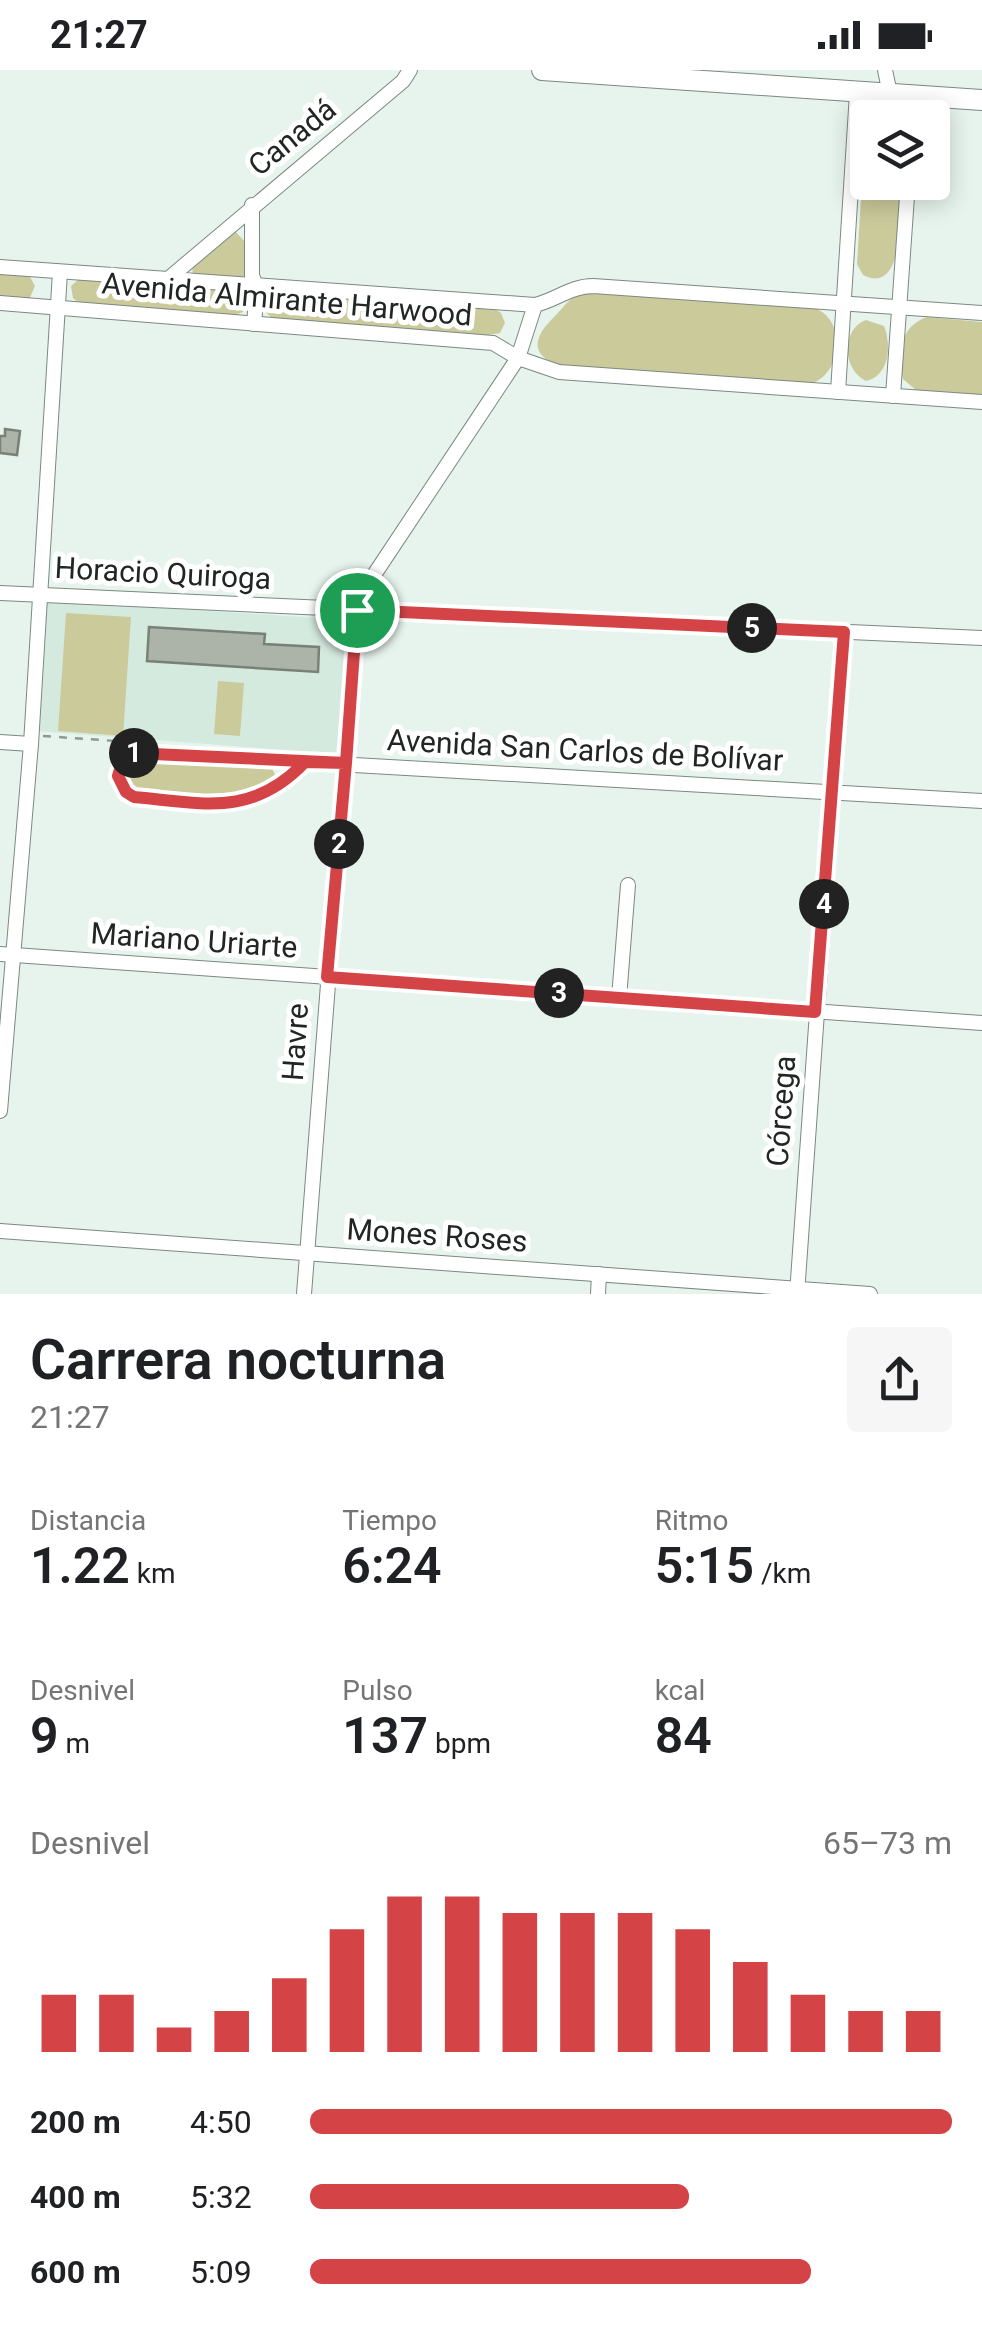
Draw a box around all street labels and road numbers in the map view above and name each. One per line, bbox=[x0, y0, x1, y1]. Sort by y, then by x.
street label: Canadá bbox=[241, 91, 343, 183]
street label: Avenida Almirante Harwood bbox=[100, 265, 474, 333]
street label: Horacio Quiroga bbox=[54, 550, 272, 596]
street label: Avenida San Carlos de Bolívar bbox=[386, 722, 784, 778]
street label: Mariano Uriarte bbox=[89, 915, 299, 965]
street label: Havre bbox=[275, 1002, 315, 1082]
street label: Córcega bbox=[760, 1054, 802, 1168]
street label: Mones Roses bbox=[345, 1211, 529, 1259]

